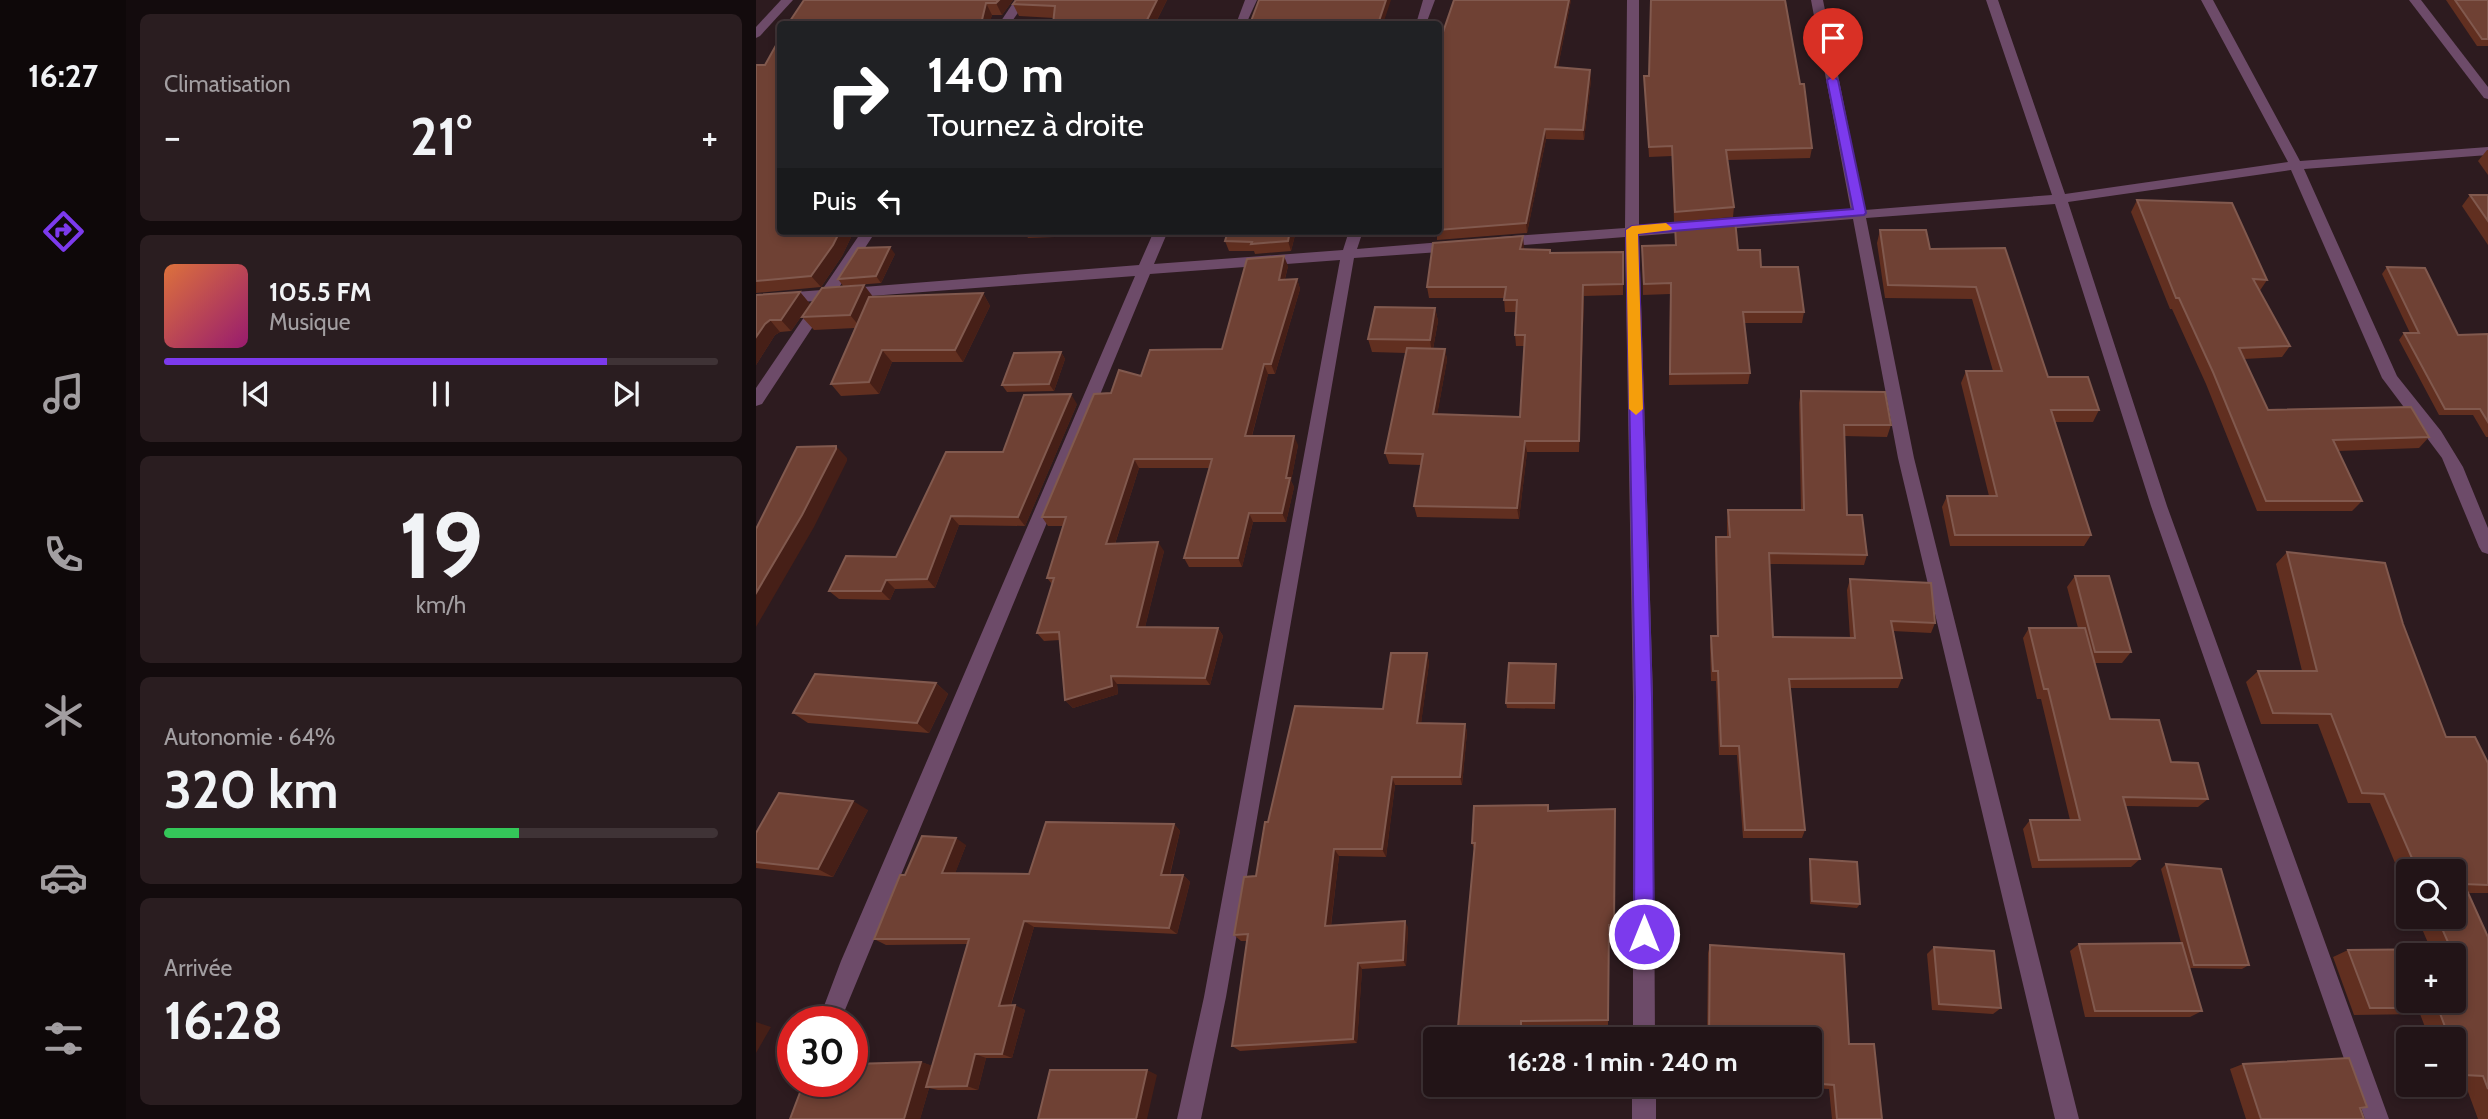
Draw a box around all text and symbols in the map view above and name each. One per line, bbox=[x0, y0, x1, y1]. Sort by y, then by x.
pin bbox=[1803, 8, 1863, 80]
icon: arrive bbox=[1814, 19, 1852, 57]
text: 140 m bbox=[927, 45, 1064, 104]
icon: right bbox=[812, 49, 903, 140]
text: 16:27 bbox=[28, 56, 98, 95]
text: Climatisation bbox=[164, 70, 291, 98]
text: 21° bbox=[410, 105, 472, 168]
text: Tournez à droite bbox=[927, 105, 1144, 144]
text: − bbox=[164, 113, 181, 160]
text: + bbox=[701, 113, 718, 160]
icon: left bbox=[871, 182, 909, 220]
text: Puis bbox=[812, 185, 857, 217]
icon: directions bbox=[39, 207, 88, 256]
text: 105.5 FM bbox=[269, 276, 371, 308]
text: Musique bbox=[269, 308, 351, 336]
icon: music bbox=[39, 369, 88, 418]
icon: previous bbox=[237, 375, 275, 413]
icon: pause bbox=[422, 375, 460, 413]
icon: next bbox=[607, 375, 645, 413]
text: 19 bbox=[399, 490, 483, 601]
icon: phone bbox=[39, 530, 88, 579]
text: km/h bbox=[416, 591, 466, 619]
icon: climate bbox=[39, 691, 88, 740]
text: Autonomie · 64% bbox=[164, 723, 335, 751]
text: 320 km bbox=[164, 758, 338, 821]
icon: car bbox=[39, 853, 88, 902]
map controls bbox=[2396, 859, 2466, 1097]
button: search bbox=[2396, 859, 2466, 929]
position arrow bbox=[1607, 897, 1681, 971]
button: + bbox=[2396, 943, 2466, 1013]
text: Arrivée bbox=[164, 954, 232, 982]
text: 16:28 bbox=[164, 989, 283, 1052]
speed limit sign: 30 bbox=[777, 1006, 868, 1097]
icon: filters bbox=[39, 1014, 88, 1063]
button: − bbox=[2396, 1027, 2466, 1097]
text: 16:28 · 1 min · 240 m bbox=[1507, 1046, 1738, 1078]

